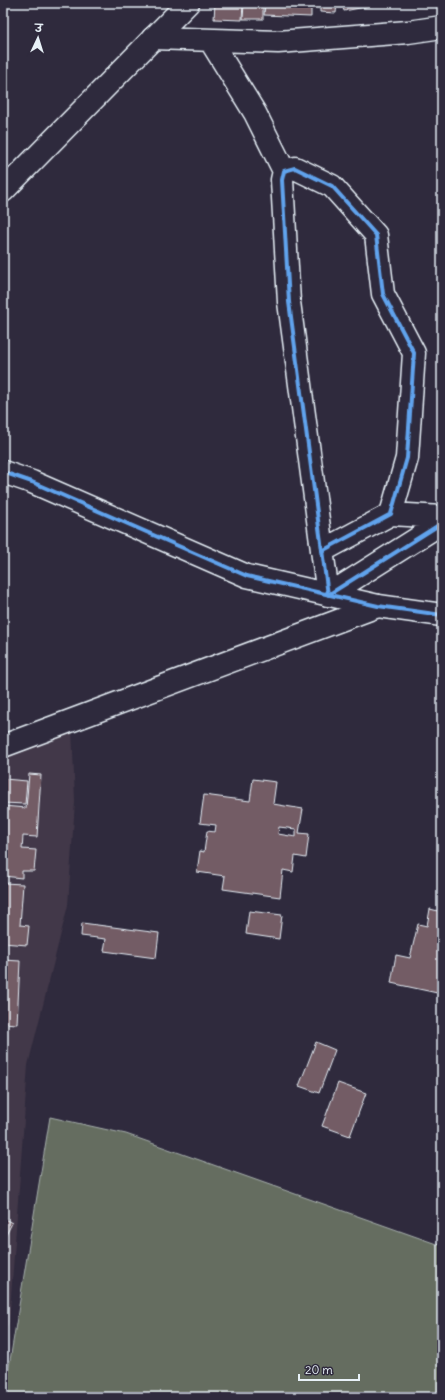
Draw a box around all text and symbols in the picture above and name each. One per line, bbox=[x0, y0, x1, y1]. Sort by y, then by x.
north arrow bbox=[18, 18, 58, 58]
text: उ bbox=[34, 21, 45, 35]
scale bar bbox=[299, 1356, 359, 1382]
text: 20 m bbox=[305, 1362, 333, 1377]

